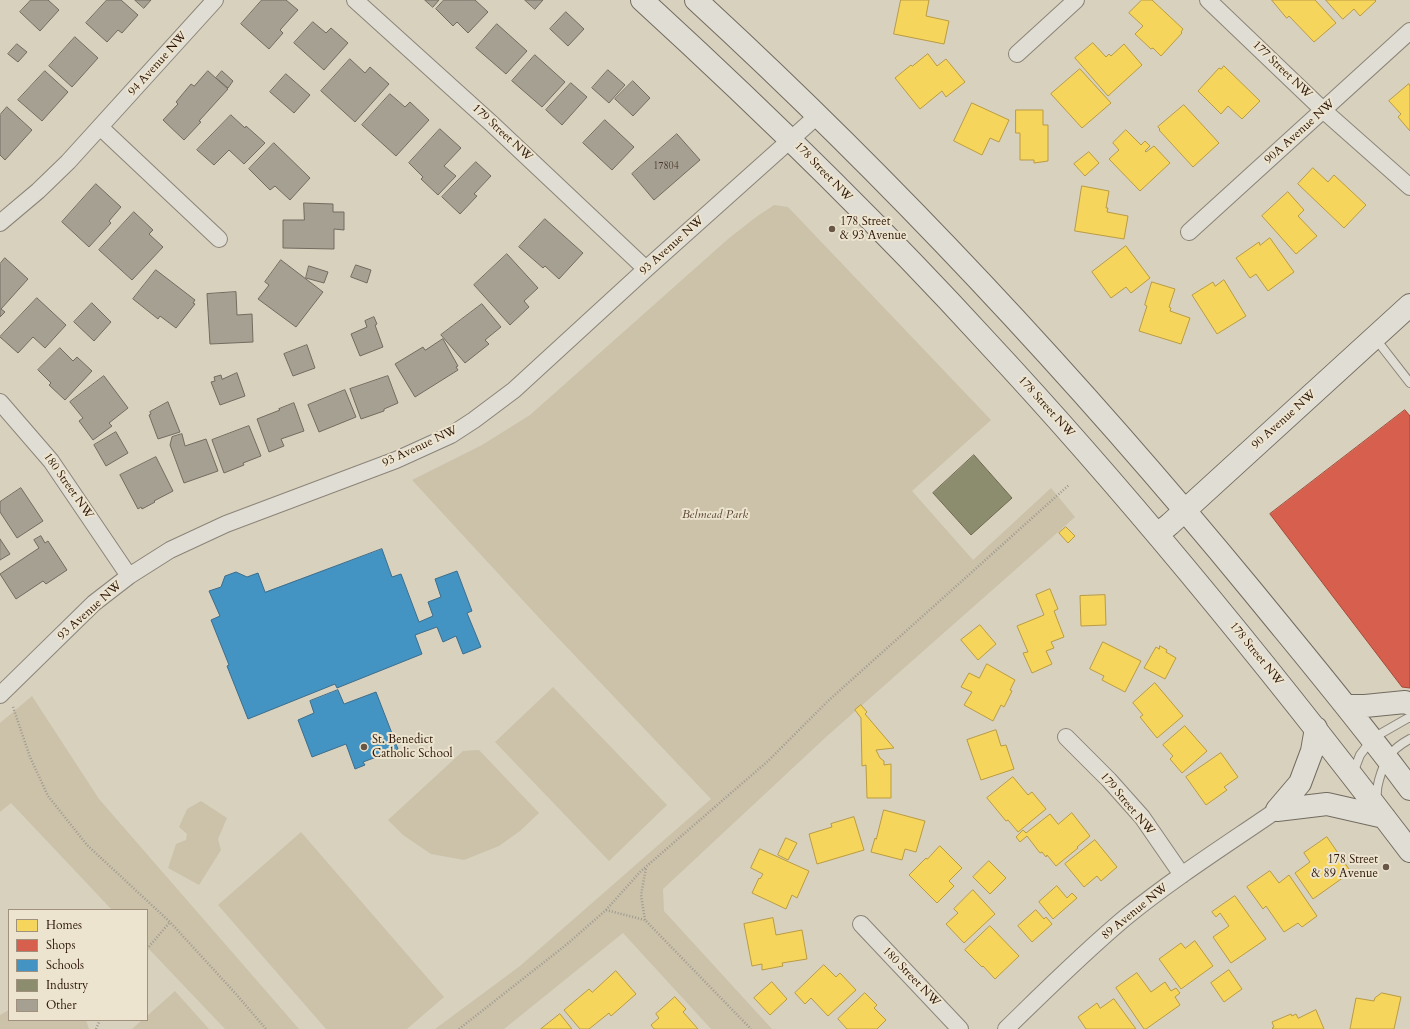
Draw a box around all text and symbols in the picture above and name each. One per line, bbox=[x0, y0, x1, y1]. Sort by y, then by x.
street label: 94 Avenue NW bbox=[126, 29, 190, 99]
street label: 177 Street NW bbox=[1249, 38, 1315, 102]
street label: 90A Avenue NW bbox=[1262, 97, 1338, 167]
street label: 179 Street NW bbox=[469, 101, 535, 165]
street label: 178 Street NW bbox=[791, 139, 855, 205]
house number: 17804 bbox=[653, 161, 679, 173]
street label: 93 Avenue NW bbox=[637, 214, 707, 278]
place label: 178 Street & 93 Avenue bbox=[840, 215, 907, 243]
marker: 178 Street & 93 Avenue bbox=[827, 224, 837, 234]
street label: 178 Street NW bbox=[1015, 373, 1077, 441]
street label: 90 Avenue NW bbox=[1249, 388, 1319, 452]
street label: 93 Avenue NW bbox=[380, 423, 460, 471]
street label: 180 Street NW bbox=[40, 450, 96, 522]
park label: Belmead Park bbox=[682, 508, 748, 522]
street label: 93 Avenue NW bbox=[55, 579, 125, 643]
street label: 178 Street NW bbox=[1226, 619, 1286, 689]
place label: St. Benedict Catholic School bbox=[372, 733, 452, 761]
marker: St. Benedict Catholic School bbox=[359, 742, 369, 752]
street label: 179 Street NW bbox=[1097, 770, 1157, 838]
place label: 178 Street & 89 Avenue bbox=[1311, 853, 1378, 881]
marker: 178 Street & 89 Avenue bbox=[1381, 862, 1391, 872]
street label: 89 Avenue NW bbox=[1099, 881, 1171, 943]
legend bbox=[8, 909, 148, 1021]
text: Homes bbox=[46, 917, 82, 933]
text: Shops bbox=[46, 937, 75, 953]
street label: 180 Street NW bbox=[879, 944, 943, 1010]
text: Schools bbox=[46, 957, 84, 973]
text: Industry bbox=[46, 977, 88, 993]
text: Other bbox=[46, 997, 77, 1013]

